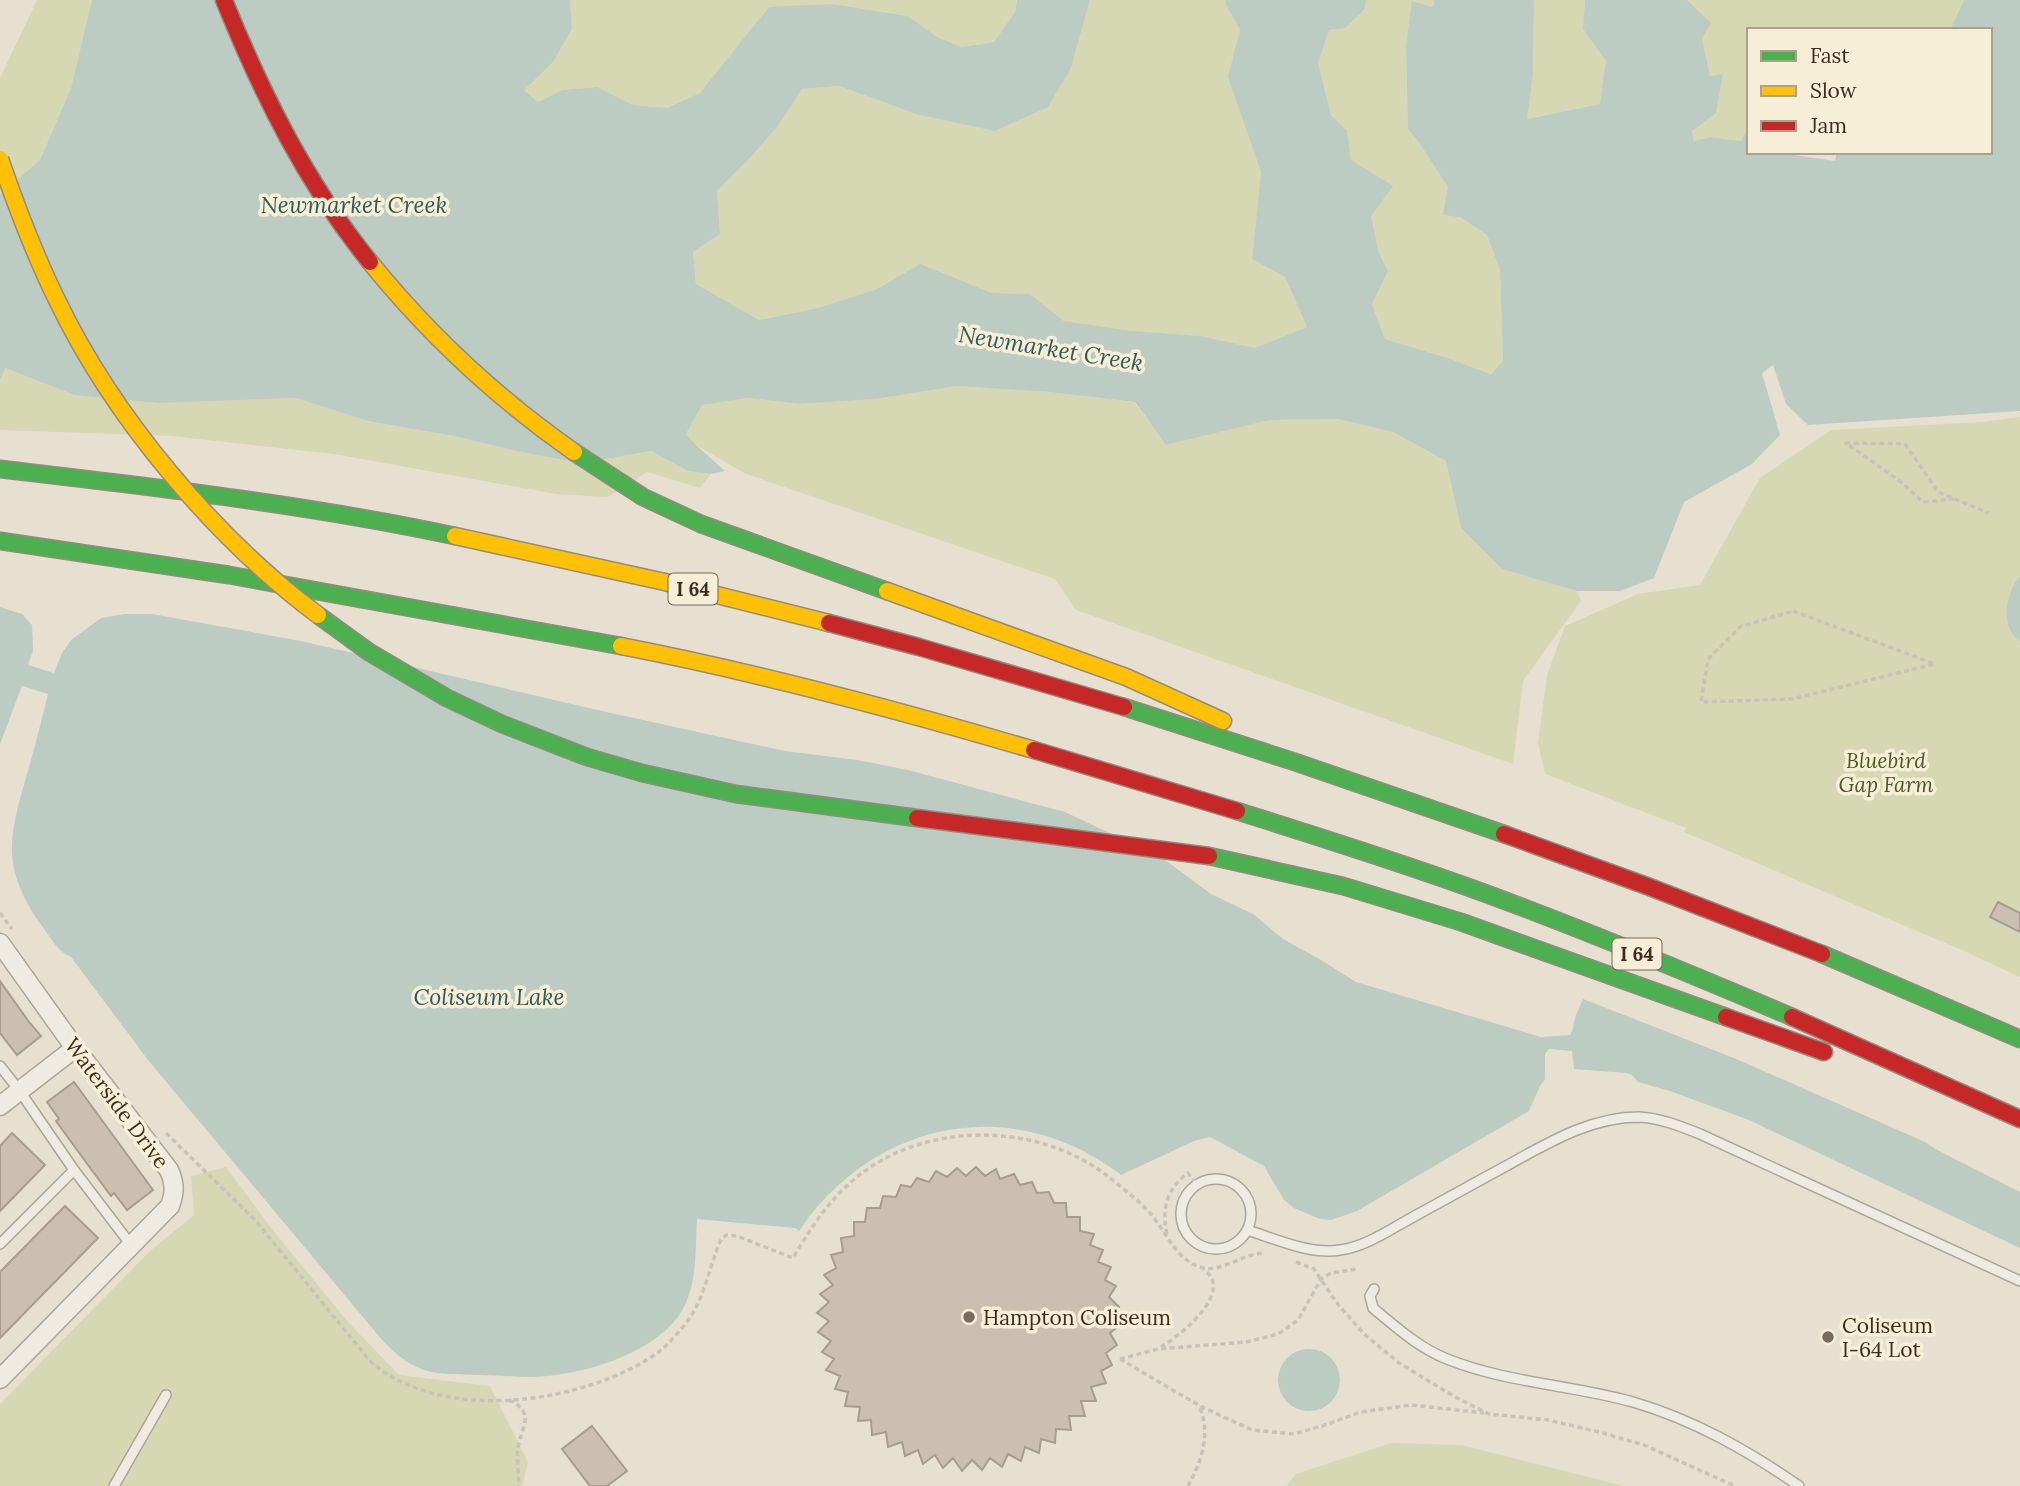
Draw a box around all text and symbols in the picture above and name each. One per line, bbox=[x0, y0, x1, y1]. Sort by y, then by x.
legend bbox=[1747, 28, 1992, 154]
text: Fast bbox=[1810, 42, 1850, 69]
text: Slow bbox=[1810, 77, 1857, 104]
text: Jam bbox=[1809, 112, 1847, 139]
water label: Newmarket Creek bbox=[261, 190, 447, 219]
water label: Newmarket Creek bbox=[956, 319, 1146, 377]
road number: I 64 bbox=[668, 574, 718, 604]
park label: Bluebird Gap Farm bbox=[1839, 747, 1934, 798]
road number: I 64 bbox=[1612, 938, 1662, 970]
water label: Coliseum Lake bbox=[413, 982, 565, 1011]
street label: Waterside Drive bbox=[59, 1032, 175, 1174]
place label: Hampton Coliseum bbox=[983, 1304, 1171, 1331]
marker: Hampton Coliseum bbox=[961, 1309, 977, 1325]
place label: Coliseum I-64 Lot bbox=[1842, 1312, 1933, 1363]
marker: Coliseum I-64 Lot bbox=[1820, 1329, 1836, 1345]

